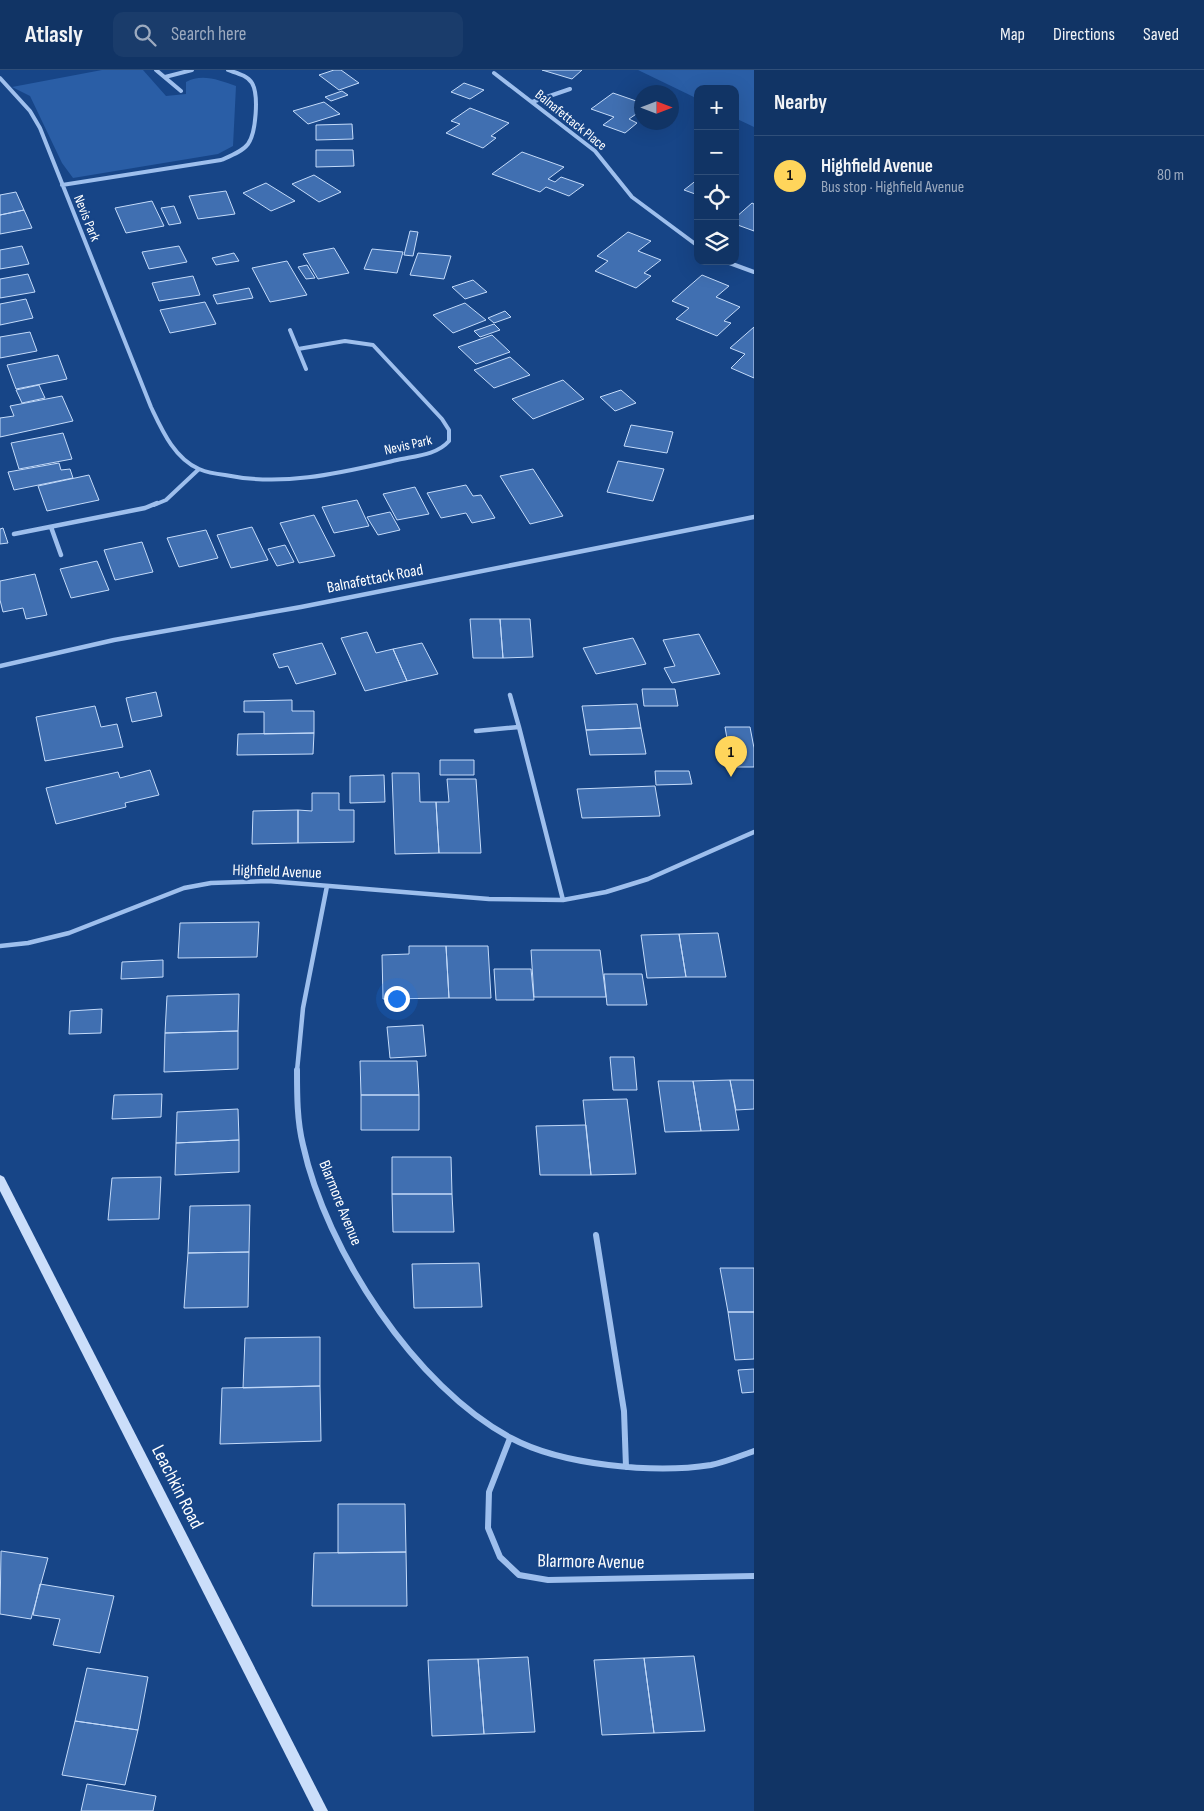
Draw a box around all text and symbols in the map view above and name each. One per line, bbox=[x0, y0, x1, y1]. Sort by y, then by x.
search box bbox=[113, 12, 463, 57]
text: Atlasly bbox=[25, 20, 83, 49]
icon: search bbox=[131, 21, 159, 49]
text: Search here bbox=[171, 23, 246, 46]
text: Map bbox=[1000, 24, 1025, 45]
text: Directions bbox=[1053, 24, 1115, 45]
text: Saved bbox=[1143, 24, 1179, 45]
north arrow bbox=[634, 85, 679, 130]
map controls bbox=[694, 85, 739, 265]
button: + bbox=[694, 85, 739, 130]
street label: Balnafettack Place bbox=[532, 86, 610, 154]
text: Nearby bbox=[774, 90, 827, 115]
button: − bbox=[694, 130, 739, 175]
text: Highfield Avenue bbox=[821, 155, 933, 178]
text: 1 bbox=[787, 166, 793, 185]
text: 80 m bbox=[1157, 166, 1184, 185]
button: locate bbox=[694, 175, 739, 220]
text: Bus stop · Highfield Avenue bbox=[821, 178, 964, 197]
street label: Nevis Park bbox=[70, 192, 104, 244]
button: layers bbox=[694, 220, 739, 265]
street label: Nevis Park bbox=[382, 431, 434, 459]
street label: Balnafettack Road bbox=[325, 560, 425, 598]
pin: 1 bbox=[715, 736, 747, 777]
street label: Highfield Avenue bbox=[232, 861, 322, 883]
your location bbox=[384, 986, 410, 1012]
street label: Blarmore Avenue bbox=[314, 1158, 366, 1248]
street label: Leachkin Road bbox=[146, 1441, 208, 1533]
street label: Blarmore Avenue bbox=[537, 1550, 645, 1574]

